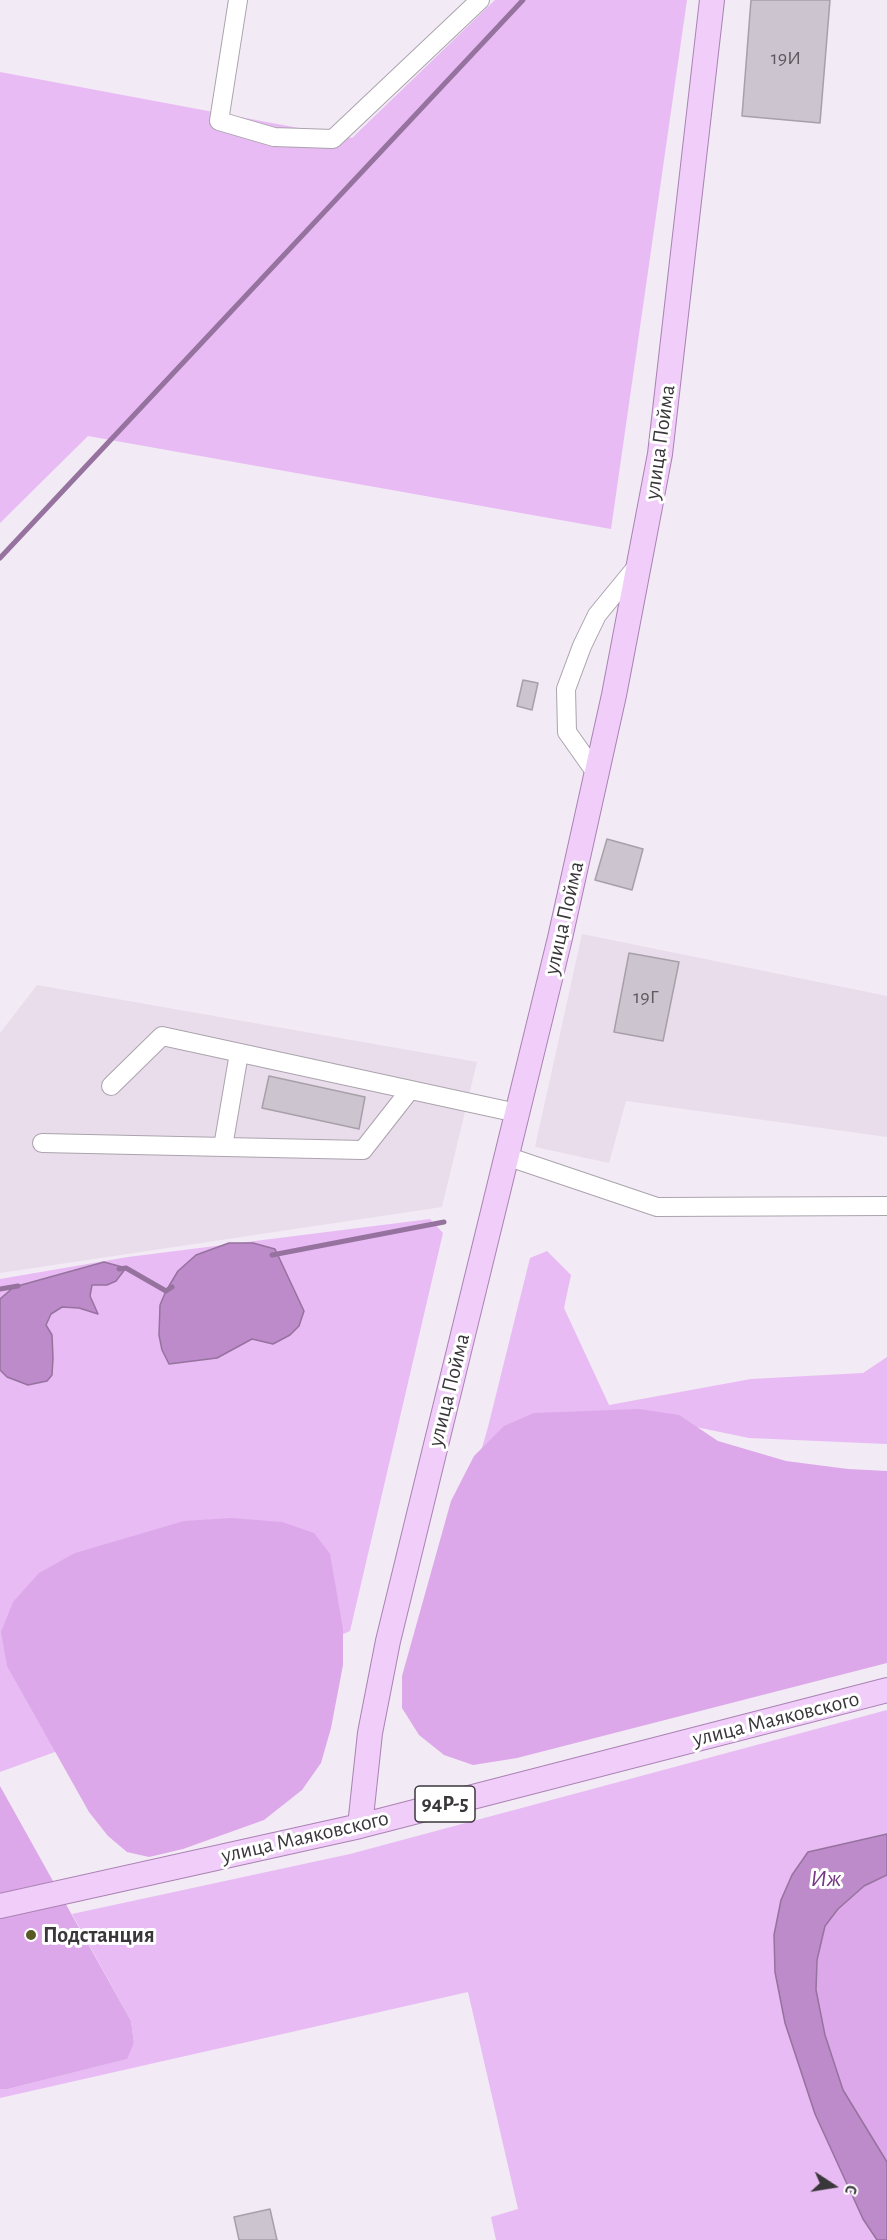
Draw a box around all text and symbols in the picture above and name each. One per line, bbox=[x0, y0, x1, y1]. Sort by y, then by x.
house number: 19И bbox=[771, 46, 801, 70]
street label: улица Пойма bbox=[639, 383, 681, 501]
street label: улица Пойма bbox=[538, 859, 590, 977]
house number: 19Г bbox=[633, 985, 659, 1009]
street label: улица Пойма bbox=[422, 1331, 476, 1449]
street label: улица Маяковского bbox=[690, 1686, 862, 1752]
road number: 94Р-5 bbox=[415, 1786, 475, 1822]
street label: улица Маяковского bbox=[219, 1805, 391, 1869]
water label: Иж bbox=[811, 1865, 841, 1893]
place label: Подстанция bbox=[43, 1922, 155, 1948]
marker: Подстанция bbox=[24, 1928, 38, 1942]
north arrow bbox=[803, 2156, 863, 2216]
text: С bbox=[842, 2184, 859, 2196]

